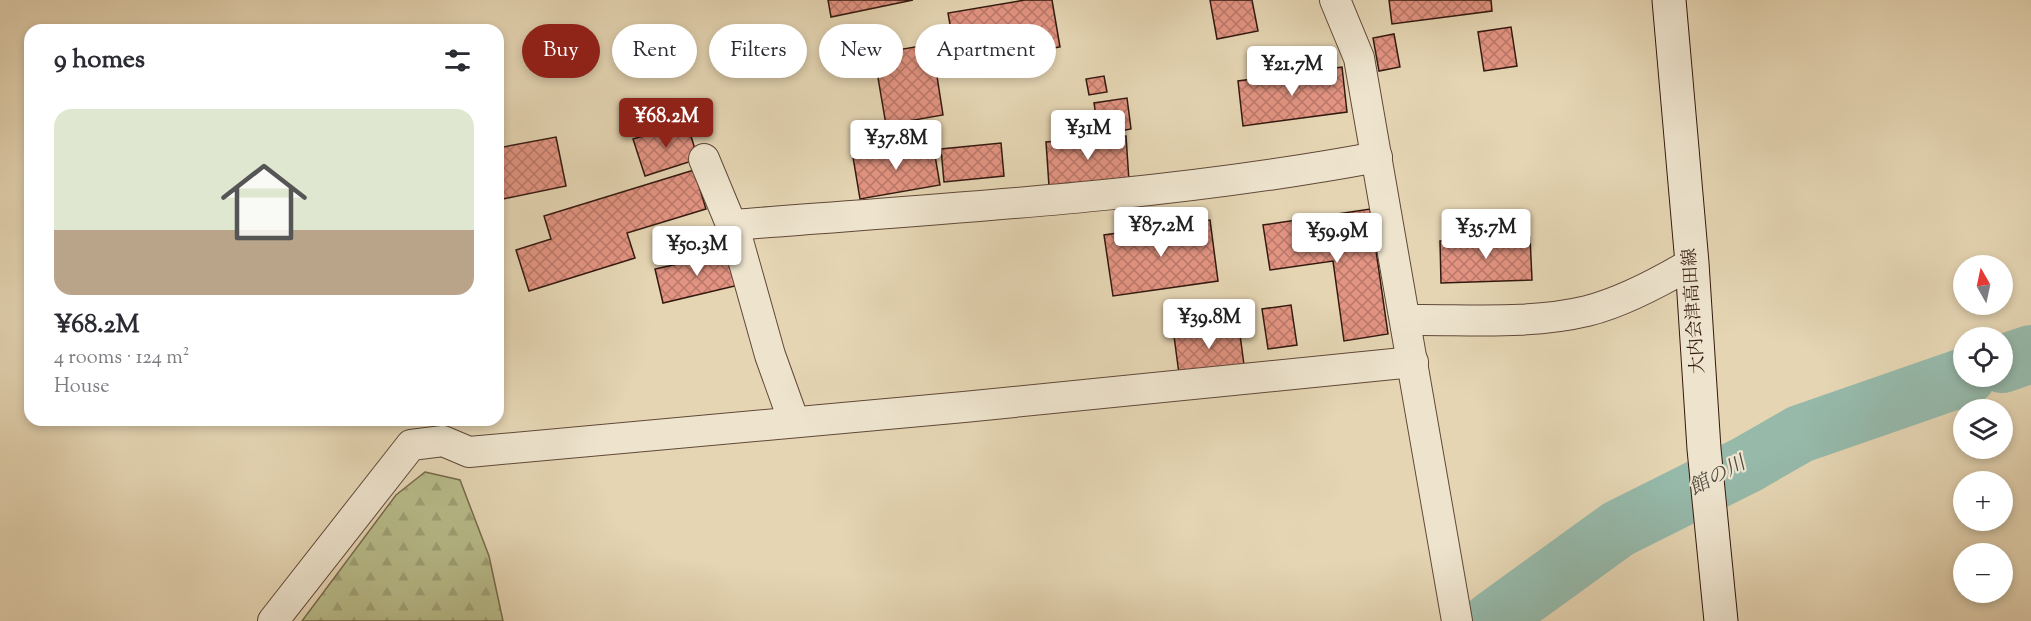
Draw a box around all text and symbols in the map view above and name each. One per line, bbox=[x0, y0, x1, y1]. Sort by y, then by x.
chip: Buy bbox=[522, 24, 600, 78]
chip: Rent bbox=[612, 24, 697, 78]
chip: Filters bbox=[709, 24, 807, 78]
chip: New bbox=[819, 24, 903, 78]
chip: Apartment bbox=[915, 24, 1056, 78]
text: 9 homes bbox=[54, 42, 145, 79]
icon: filters bbox=[441, 44, 474, 77]
pin: ¥21.7M bbox=[1243, 46, 1341, 97]
text: ¥21.7M bbox=[1261, 51, 1323, 80]
pin: ¥68.2M bbox=[617, 98, 715, 149]
text: ¥68.2M bbox=[633, 103, 699, 132]
pin: ¥31M bbox=[1052, 110, 1124, 161]
text: ¥31M bbox=[1065, 115, 1111, 144]
pin: ¥37.8M bbox=[847, 120, 945, 171]
text: ¥37.8M bbox=[864, 125, 928, 154]
icon: home bbox=[210, 148, 318, 256]
pin: ¥87.2M bbox=[1112, 207, 1210, 258]
pin: ¥35.7M bbox=[1437, 209, 1535, 260]
text: ¥87.2M bbox=[1128, 212, 1194, 241]
pin: ¥59.9M bbox=[1288, 213, 1386, 264]
text: ¥35.7M bbox=[1456, 214, 1516, 243]
text: ¥59.9M bbox=[1306, 218, 1368, 247]
pin: ¥50.3M bbox=[648, 226, 746, 277]
text: ¥50.3M bbox=[666, 231, 728, 260]
street label: 大内会津高田線 bbox=[1678, 247, 1712, 375]
north arrow bbox=[1953, 255, 2013, 315]
map controls bbox=[1953, 255, 2013, 603]
pin: ¥39.8M bbox=[1160, 299, 1258, 350]
text: ¥39.8M bbox=[1177, 304, 1241, 333]
text: ¥68.2M bbox=[54, 307, 140, 344]
button: locate bbox=[1953, 327, 2013, 387]
text: 4 rooms · 124 m² bbox=[54, 344, 189, 373]
text: House bbox=[54, 373, 109, 402]
button: layers bbox=[1953, 399, 2013, 459]
water label: 館の川 bbox=[1685, 449, 1753, 504]
button: + bbox=[1953, 471, 2013, 531]
button: − bbox=[1953, 543, 2013, 603]

